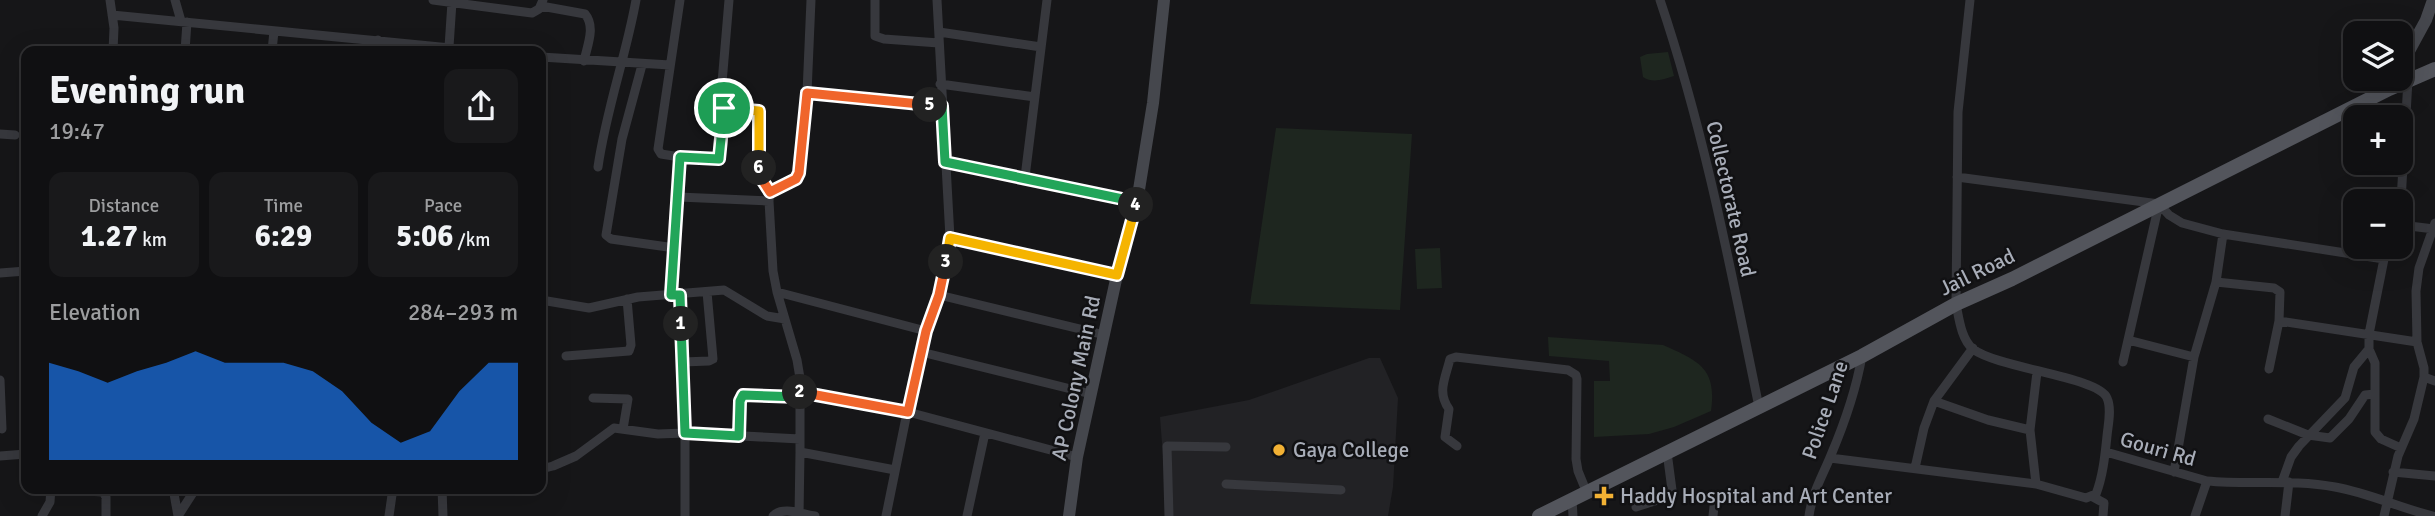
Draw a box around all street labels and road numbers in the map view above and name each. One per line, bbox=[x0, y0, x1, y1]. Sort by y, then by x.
street label: Collectorate Road bbox=[1700, 119, 1762, 279]
street label: Jail Road bbox=[1935, 243, 2019, 301]
street label: AP Colony Main Rd bbox=[1046, 293, 1106, 463]
street label: Police Lane bbox=[1796, 357, 1854, 463]
street label: Gouri Rd bbox=[2117, 426, 2199, 472]

